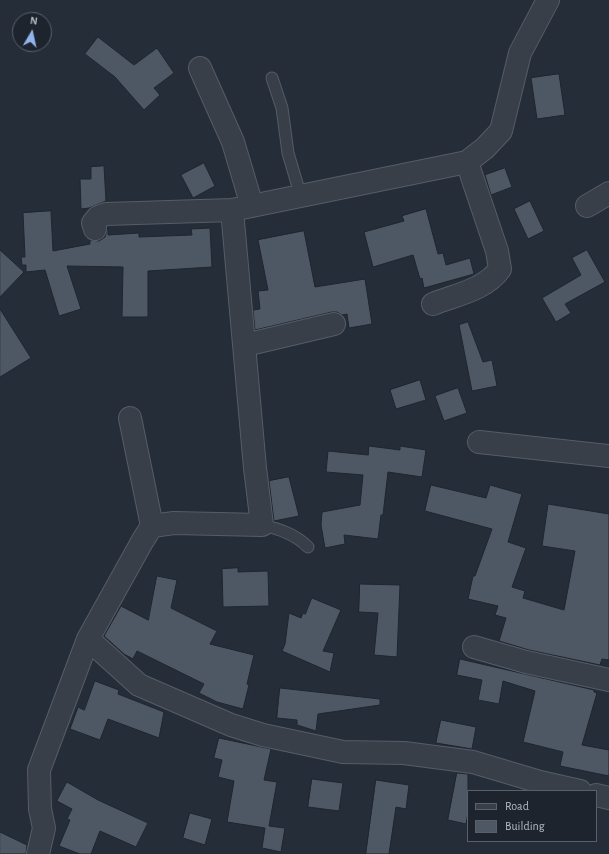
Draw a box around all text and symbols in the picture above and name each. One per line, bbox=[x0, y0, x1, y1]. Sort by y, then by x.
north arrow bbox=[12, 12, 52, 52]
text: N bbox=[29, 15, 38, 27]
legend bbox=[467, 790, 597, 842]
text: Road bbox=[505, 800, 529, 812]
text: Building bbox=[505, 820, 545, 832]

